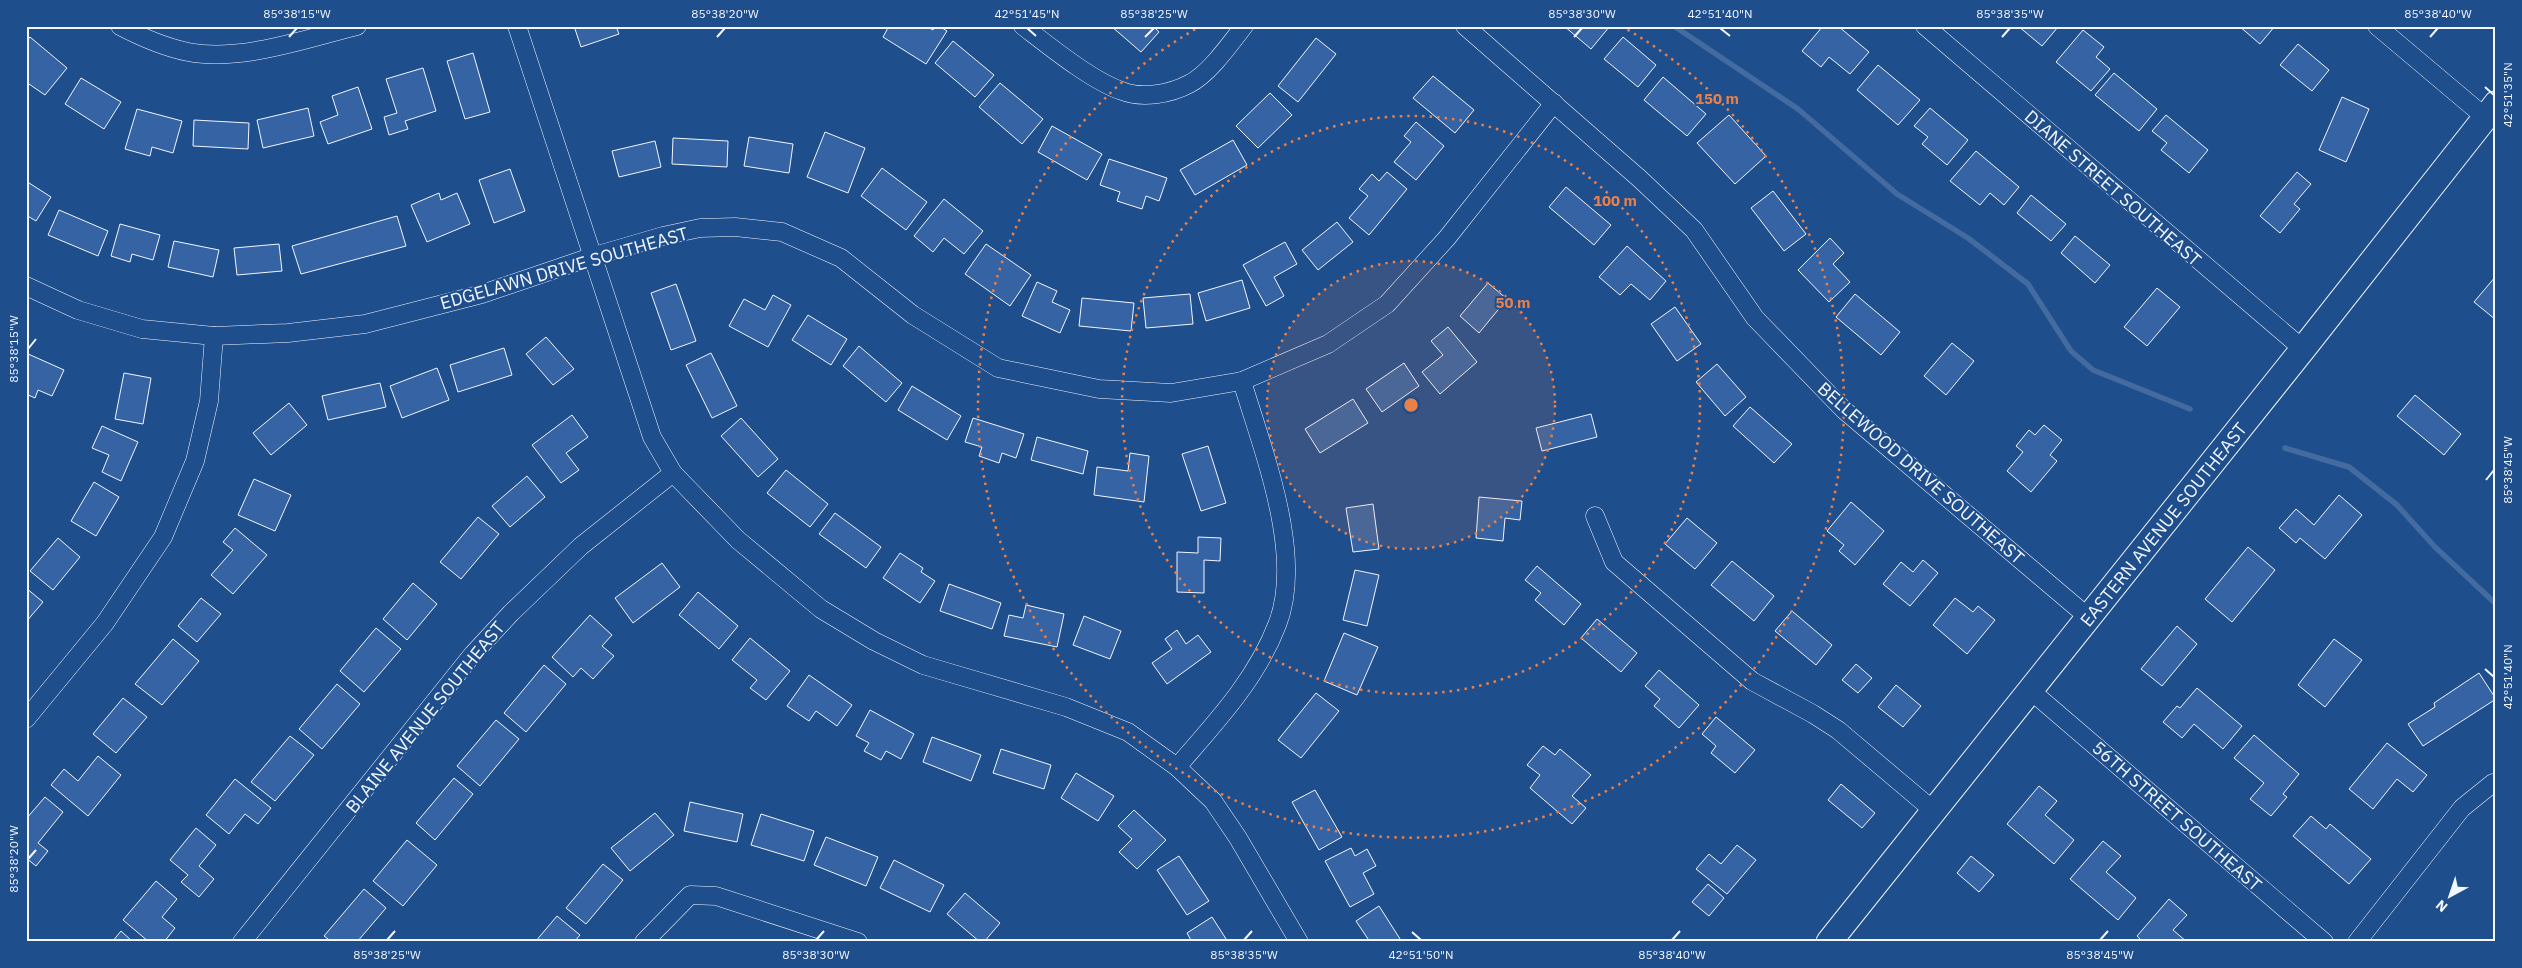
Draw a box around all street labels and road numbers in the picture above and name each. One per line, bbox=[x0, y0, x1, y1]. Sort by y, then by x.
street label: DIANE STREET SOUTHEAST bbox=[2020, 105, 2206, 271]
street label: EDGELAWN DRIVE SOUTHEAST bbox=[437, 222, 691, 314]
street label: BELLEWOOD DRIVE SOUTHEAST bbox=[1813, 377, 2029, 569]
street label: EASTERN AVENUE SOUTHEAST bbox=[2075, 417, 2252, 631]
street label: BLAINE AVENUE SOUTHEAST bbox=[340, 616, 510, 818]
street label: 56TH STREET SOUTHEAST bbox=[2087, 736, 2267, 896]

